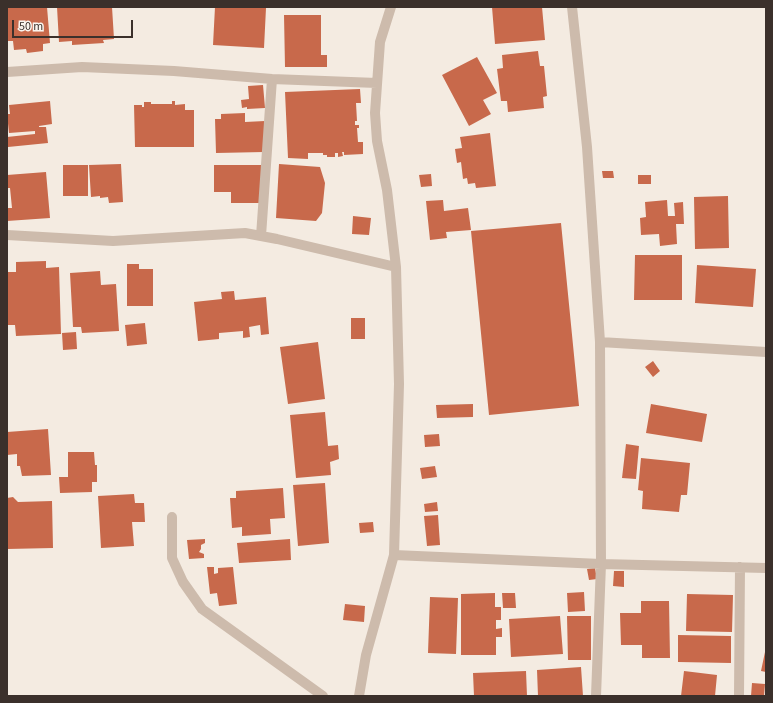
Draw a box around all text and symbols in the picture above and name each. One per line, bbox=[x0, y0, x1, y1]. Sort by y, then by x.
scale bar bbox=[14, 12, 135, 38]
text: 50 m bbox=[19, 18, 43, 35]

